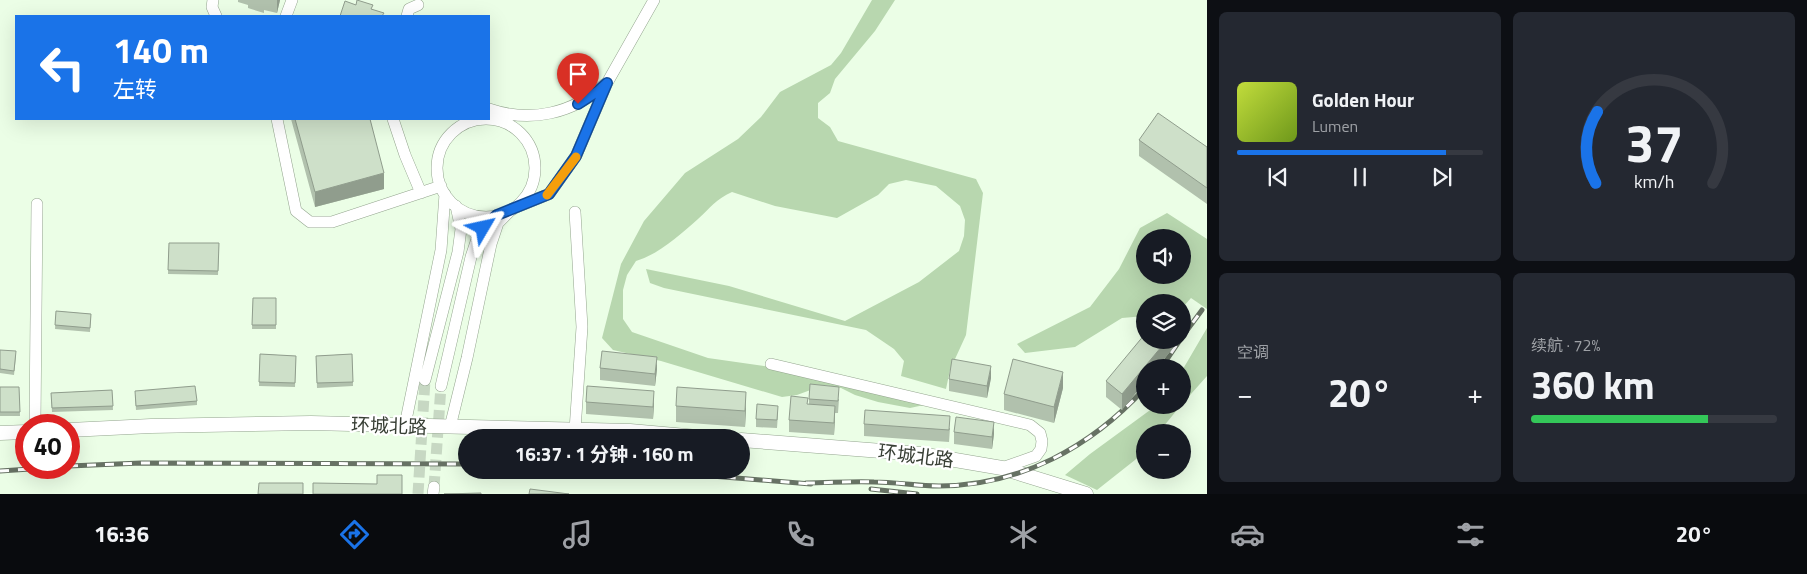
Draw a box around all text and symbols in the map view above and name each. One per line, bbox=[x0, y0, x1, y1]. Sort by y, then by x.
text: 140 m bbox=[113, 23, 209, 77]
icon: left bbox=[30, 35, 95, 100]
pin bbox=[557, 53, 599, 104]
icon: arrive bbox=[564, 60, 592, 88]
text: 左转 bbox=[113, 72, 157, 106]
text: Golden Hour bbox=[1312, 85, 1414, 114]
text: 37 bbox=[1625, 103, 1683, 182]
text: Lumen bbox=[1312, 114, 1358, 138]
icon: previous bbox=[1264, 163, 1292, 191]
icon: pause bbox=[1346, 163, 1374, 191]
icon: next bbox=[1428, 163, 1456, 191]
text: km/h bbox=[1634, 168, 1674, 195]
position arrow bbox=[456, 201, 508, 253]
map controls bbox=[1136, 229, 1191, 479]
button: sound bbox=[1136, 229, 1191, 284]
button: layers bbox=[1136, 294, 1191, 349]
text: 续航 · 72% bbox=[1531, 333, 1600, 357]
text: 空调 bbox=[1237, 340, 1269, 364]
text: 360 km bbox=[1531, 356, 1655, 414]
button: + bbox=[1136, 359, 1191, 414]
text: 20° bbox=[1328, 364, 1392, 422]
text: − bbox=[1237, 372, 1253, 415]
text: + bbox=[1467, 372, 1483, 415]
street label: 环城北路 bbox=[351, 409, 427, 441]
speed limit sign: 40 bbox=[15, 414, 80, 479]
button: − bbox=[1136, 424, 1191, 479]
street label: 环城北路 bbox=[877, 436, 955, 474]
text: 16:37 · 1 分钟 · 160 m bbox=[515, 439, 693, 468]
text: 16:36 bbox=[94, 517, 149, 551]
icon: directions bbox=[337, 517, 372, 552]
icon: music bbox=[560, 517, 595, 552]
icon: phone bbox=[783, 517, 818, 552]
icon: climate bbox=[1006, 517, 1041, 552]
icon: car bbox=[1230, 517, 1265, 552]
icon: filters bbox=[1453, 517, 1488, 552]
text: 20° bbox=[1676, 517, 1713, 551]

